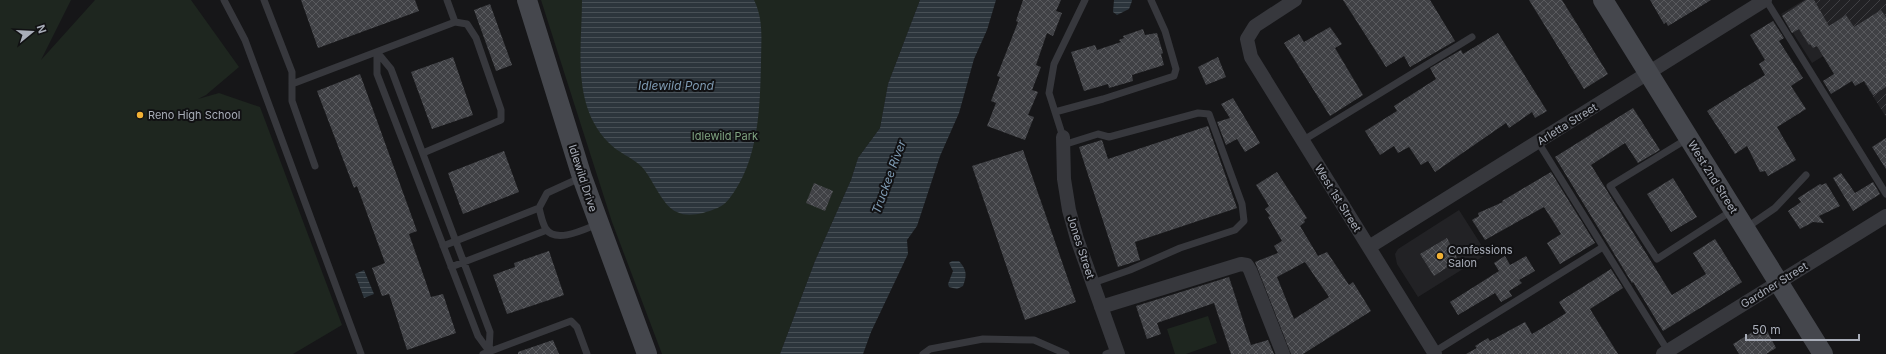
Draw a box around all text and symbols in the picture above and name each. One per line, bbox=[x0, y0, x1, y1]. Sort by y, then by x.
north arrow bbox=[12, 12, 52, 52]
text: N bbox=[34, 23, 49, 35]
water label: Idlewild Pond bbox=[638, 78, 715, 93]
street label: Arletta Street bbox=[1534, 100, 1600, 148]
place label: Reno High School bbox=[148, 108, 240, 122]
marker: Reno High School bbox=[135, 110, 145, 120]
park label: Idlewild Park bbox=[692, 129, 758, 143]
water label: Truckee River bbox=[868, 137, 909, 216]
street label: West 2nd Street bbox=[1685, 138, 1741, 216]
street label: Idlewild Drive bbox=[566, 143, 600, 213]
street label: West 1st Street bbox=[1312, 162, 1365, 235]
street label: Jones Street bbox=[1064, 214, 1098, 281]
place label: Confessions Salon bbox=[1448, 243, 1513, 270]
marker: Confessions Salon bbox=[1435, 251, 1445, 261]
street label: Gardner Street bbox=[1738, 259, 1810, 311]
scale bar bbox=[1746, 316, 1859, 342]
text: 50 m bbox=[1752, 322, 1781, 337]

